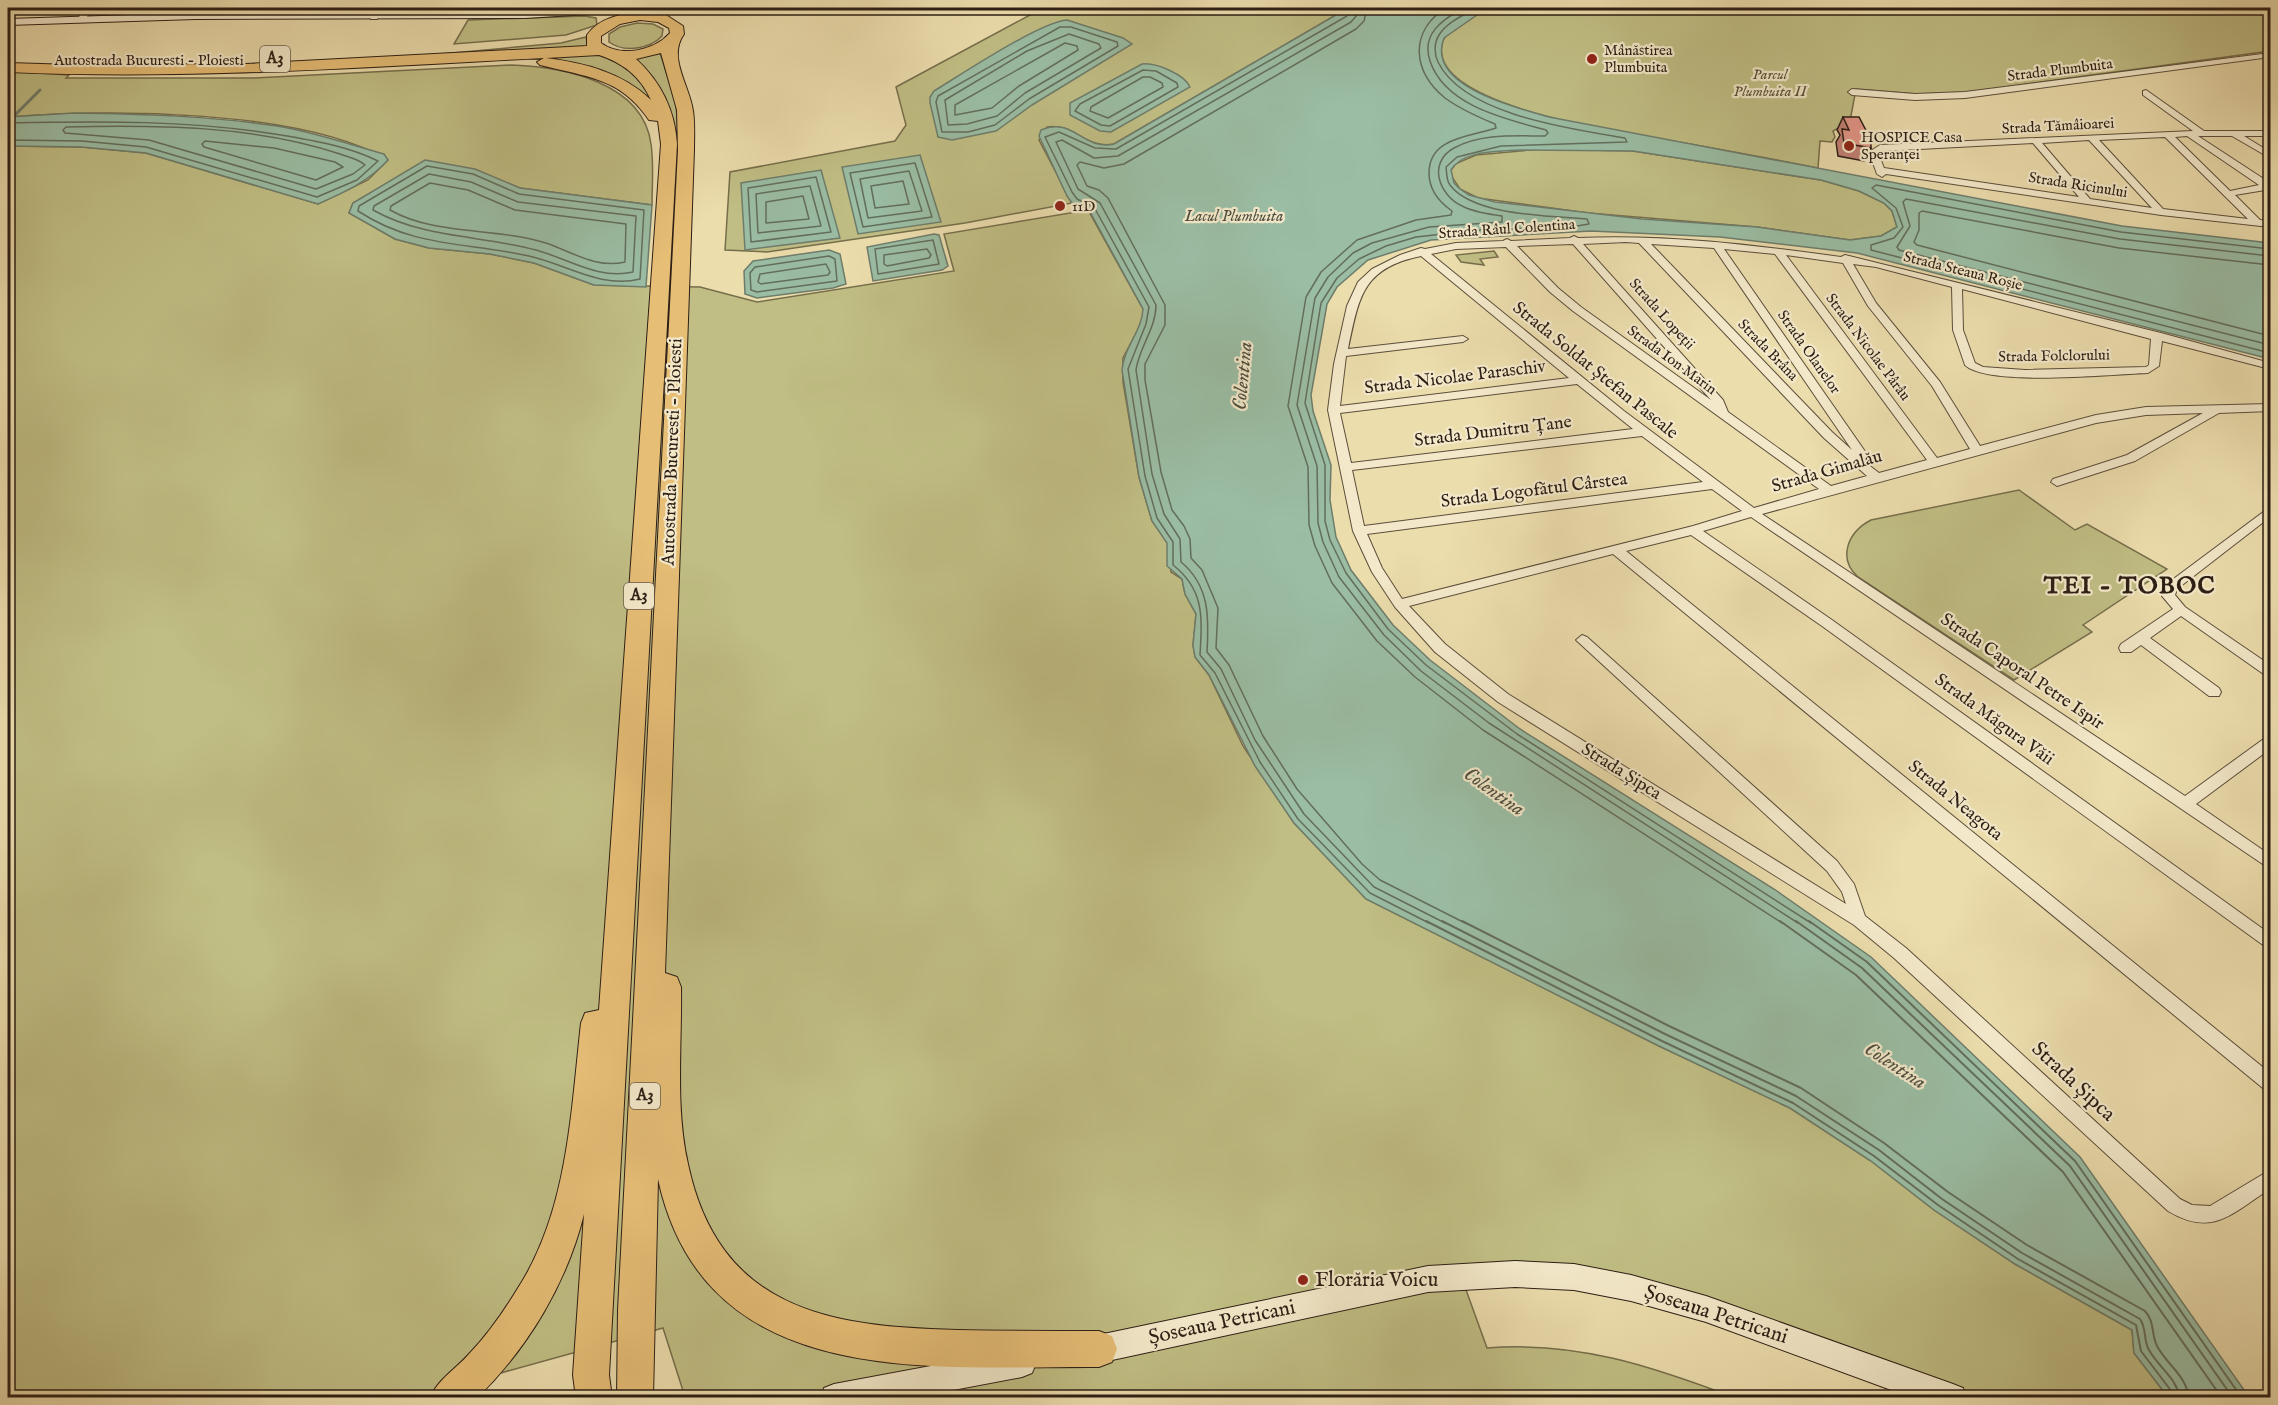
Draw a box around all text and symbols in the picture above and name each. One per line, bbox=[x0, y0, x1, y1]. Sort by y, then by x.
place label: Mânăstirea Plumbuita bbox=[1604, 41, 1673, 77]
road number: A3 bbox=[260, 46, 290, 72]
street label: Autostrada Bucuresti - Ploiesti bbox=[53, 51, 244, 70]
marker: Mânăstirea Plumbuita bbox=[1585, 52, 1599, 66]
street label: Strada Plumbuita bbox=[2006, 54, 2114, 86]
park label: Parcul Plumbuita II bbox=[1734, 65, 1807, 101]
street label: Strada Tămâioarei bbox=[2001, 114, 2115, 138]
place label: HOSPICE Casa Speranței bbox=[1861, 128, 1963, 164]
marker: HOSPICE Casa Speranței bbox=[1842, 139, 1856, 153]
street label: Strada Ricinului bbox=[2027, 168, 2129, 202]
place label: 11D bbox=[1072, 197, 1095, 216]
marker: 11D bbox=[1053, 199, 1067, 213]
water label: Lacul Plumbuita bbox=[1184, 207, 1283, 227]
street label: Strada Râul Colentina bbox=[1438, 215, 1576, 243]
street label: Strada Steaua Roșie bbox=[1902, 247, 2025, 295]
street label: Strada Lopeții bbox=[1625, 274, 1699, 354]
street label: Strada Nicolae Pârâu bbox=[1821, 290, 1915, 405]
street label: Strada Soldat Ștefan Pascale bbox=[1507, 297, 1683, 445]
street label: Strada Olanelor bbox=[1773, 306, 1845, 398]
street label: Strada Brâna bbox=[1734, 315, 1803, 385]
street label: Strada Ion Marin bbox=[1623, 321, 1721, 399]
street label: Autostrada Bucuresti - Ploiesti bbox=[658, 338, 688, 567]
water label: Colentina bbox=[1228, 341, 1258, 411]
street label: Strada Folclorului bbox=[1998, 346, 2110, 366]
street label: Strada Nicolae Paraschiv bbox=[1363, 355, 1548, 401]
street label: Strada Dumitru Țane bbox=[1413, 411, 1573, 453]
street label: Strada Gimalău bbox=[1769, 445, 1885, 499]
street label: Strada Logofătul Cârstea bbox=[1439, 468, 1629, 514]
district label: TEI - TOBOC bbox=[2043, 571, 2216, 602]
road number: A3 bbox=[624, 583, 654, 609]
street label: Strada Caporal Petre Ispir bbox=[1936, 609, 2109, 736]
street label: Strada Măgura Văii bbox=[1930, 669, 2058, 771]
street label: Strada Șipca bbox=[1577, 738, 1666, 806]
street label: Strada Neagota bbox=[1903, 756, 2007, 846]
water label: Colentina bbox=[1459, 762, 1529, 822]
street label: Strada Șipca bbox=[2025, 1036, 2121, 1128]
water label: Colentina bbox=[1859, 1037, 1931, 1095]
road number: A3 bbox=[630, 1083, 660, 1109]
place label: Florăria Voicu bbox=[1315, 1267, 1438, 1294]
marker: Florăria Voicu bbox=[1296, 1273, 1310, 1287]
street label: Șoseaua Petricani bbox=[1641, 1279, 1791, 1351]
street label: Șoseaua Petricani bbox=[1146, 1294, 1298, 1352]

